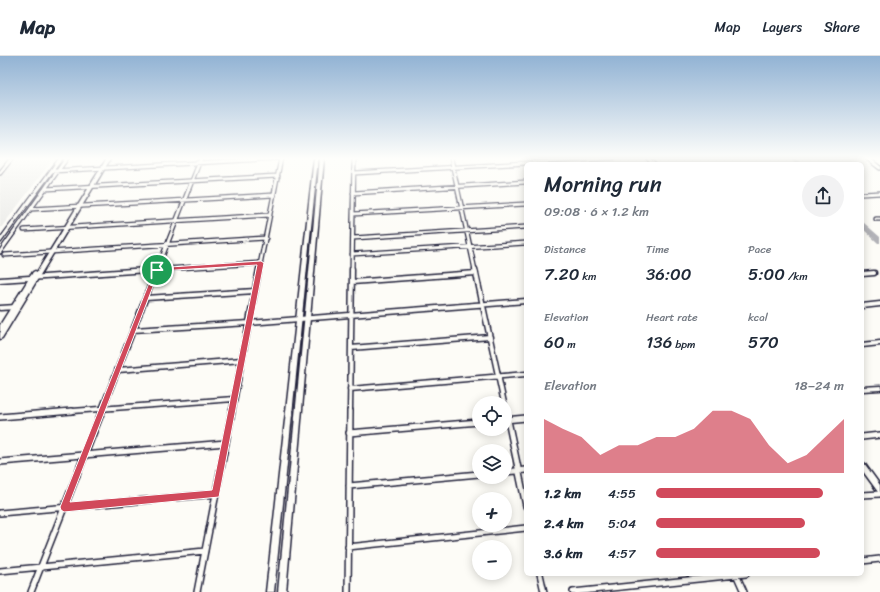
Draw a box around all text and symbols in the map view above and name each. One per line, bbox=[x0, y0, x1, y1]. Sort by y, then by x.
text: Map bbox=[20, 11, 55, 44]
text: Map bbox=[715, 15, 740, 40]
text: Layers bbox=[762, 15, 802, 40]
text: Share bbox=[824, 15, 860, 40]
text: Morning run bbox=[544, 165, 662, 204]
button: share bbox=[802, 175, 844, 217]
text: 09:08 · 6 × 1.2 km bbox=[544, 200, 649, 223]
text: Distance bbox=[544, 240, 586, 259]
text: Time bbox=[646, 240, 669, 259]
text: Pace bbox=[748, 240, 771, 259]
pin bbox=[140, 253, 174, 287]
icon: arrive bbox=[146, 259, 168, 281]
text: 7.20 bbox=[544, 259, 579, 289]
text: 36:00 bbox=[646, 259, 692, 289]
text: 5:00 bbox=[748, 259, 785, 289]
text: km bbox=[579, 267, 597, 286]
text: /km bbox=[785, 267, 808, 286]
text: Elevation bbox=[544, 308, 589, 327]
text: Heart rate bbox=[646, 308, 698, 327]
text: kcal bbox=[748, 308, 768, 327]
text: 60 bbox=[544, 327, 564, 357]
text: 136 bbox=[646, 327, 672, 357]
text: 570 bbox=[748, 327, 779, 357]
text: m bbox=[564, 335, 576, 354]
text: bpm bbox=[672, 335, 695, 354]
text: Elevation bbox=[544, 374, 597, 397]
text: 18–24 m bbox=[794, 374, 844, 397]
map controls bbox=[472, 396, 512, 580]
button: locate bbox=[472, 396, 512, 436]
button: layers bbox=[472, 444, 512, 484]
text: 1.2 km bbox=[544, 482, 581, 505]
text: 4:55 bbox=[608, 482, 636, 505]
button: + bbox=[472, 492, 512, 532]
text: 2.4 km bbox=[544, 512, 584, 535]
text: 5:04 bbox=[608, 512, 636, 535]
button: − bbox=[472, 540, 512, 580]
text: 3.6 km bbox=[544, 542, 583, 565]
text: 4:57 bbox=[608, 542, 635, 565]

